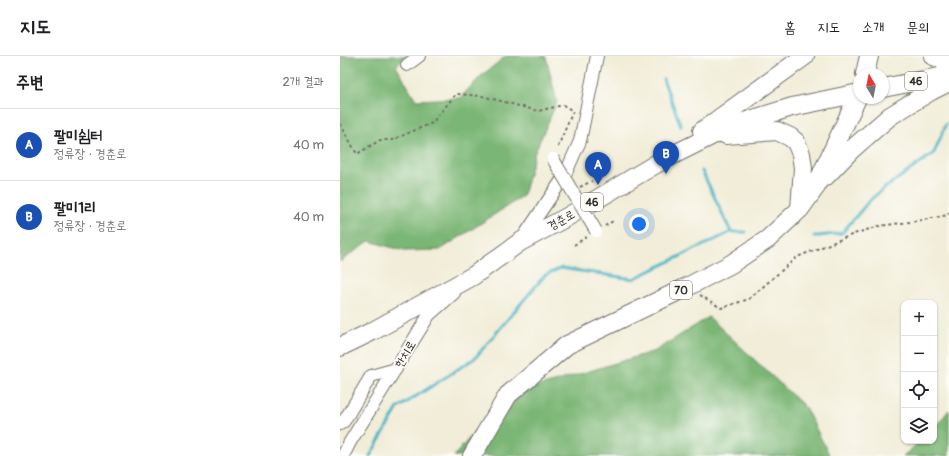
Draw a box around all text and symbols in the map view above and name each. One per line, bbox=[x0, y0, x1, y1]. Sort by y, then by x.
text: 지도 bbox=[20, 15, 51, 39]
text: 홈 bbox=[784, 19, 795, 36]
text: 지도 bbox=[817, 19, 840, 36]
text: 소개 bbox=[862, 19, 884, 36]
text: 문의 bbox=[906, 19, 929, 36]
north arrow bbox=[853, 68, 889, 104]
text: 주변 bbox=[16, 72, 43, 93]
road number: 46 bbox=[905, 72, 927, 90]
text: 2개 결과 bbox=[283, 74, 324, 90]
text: 팔미쉼터 bbox=[54, 127, 102, 146]
text: A bbox=[25, 137, 33, 153]
text: 40 m bbox=[293, 137, 324, 153]
pin: B bbox=[653, 141, 679, 174]
text: 정류장 · 경춘로 bbox=[54, 146, 127, 162]
pin: A bbox=[585, 152, 611, 185]
road number: 46 bbox=[581, 193, 603, 211]
text: 팔미1리 bbox=[54, 199, 96, 218]
street label: 경춘로 bbox=[545, 207, 578, 234]
text: B bbox=[25, 209, 33, 225]
text: 40 m bbox=[293, 209, 324, 225]
your location bbox=[629, 214, 649, 234]
text: 정류장 · 경춘로 bbox=[54, 218, 127, 234]
road number: 70 bbox=[670, 281, 692, 299]
map controls bbox=[901, 300, 937, 444]
button: + bbox=[901, 300, 937, 336]
button: − bbox=[901, 336, 937, 372]
street label: 한치로 bbox=[392, 338, 419, 371]
button: locate bbox=[901, 372, 937, 408]
button: layers bbox=[901, 408, 937, 444]

